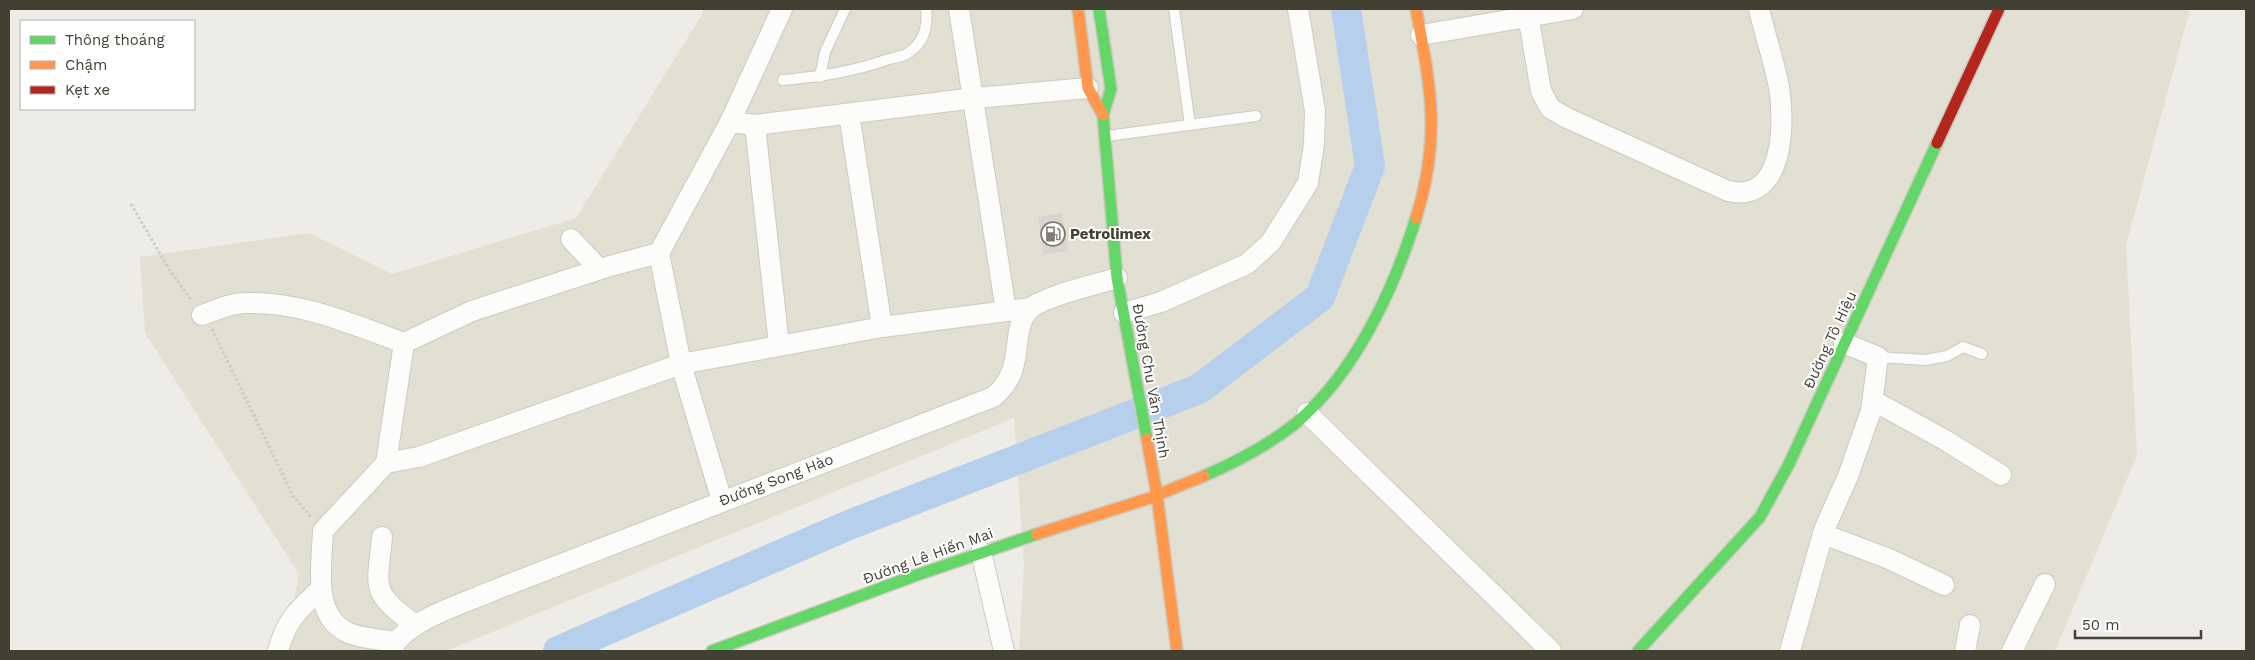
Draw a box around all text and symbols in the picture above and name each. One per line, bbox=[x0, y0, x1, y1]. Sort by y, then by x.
legend bbox=[20, 20, 195, 110]
text: Thông thoáng bbox=[65, 31, 164, 49]
text: Chậm bbox=[65, 56, 107, 74]
text: Kẹt xe bbox=[65, 81, 110, 99]
fuel station icon: Petrolimex bbox=[1040, 221, 1066, 247]
place label: Petrolimex bbox=[1070, 225, 1151, 243]
street label: Đường Tô Hiệu bbox=[1800, 288, 1860, 392]
street label: Đường Chu Văn Thịnh bbox=[1129, 302, 1173, 460]
street label: Đường Song Hào bbox=[716, 450, 836, 510]
street label: Đường Lê Hiến Mai bbox=[860, 524, 996, 588]
scale bar bbox=[2075, 608, 2201, 640]
text: 50 m bbox=[2082, 616, 2119, 634]

